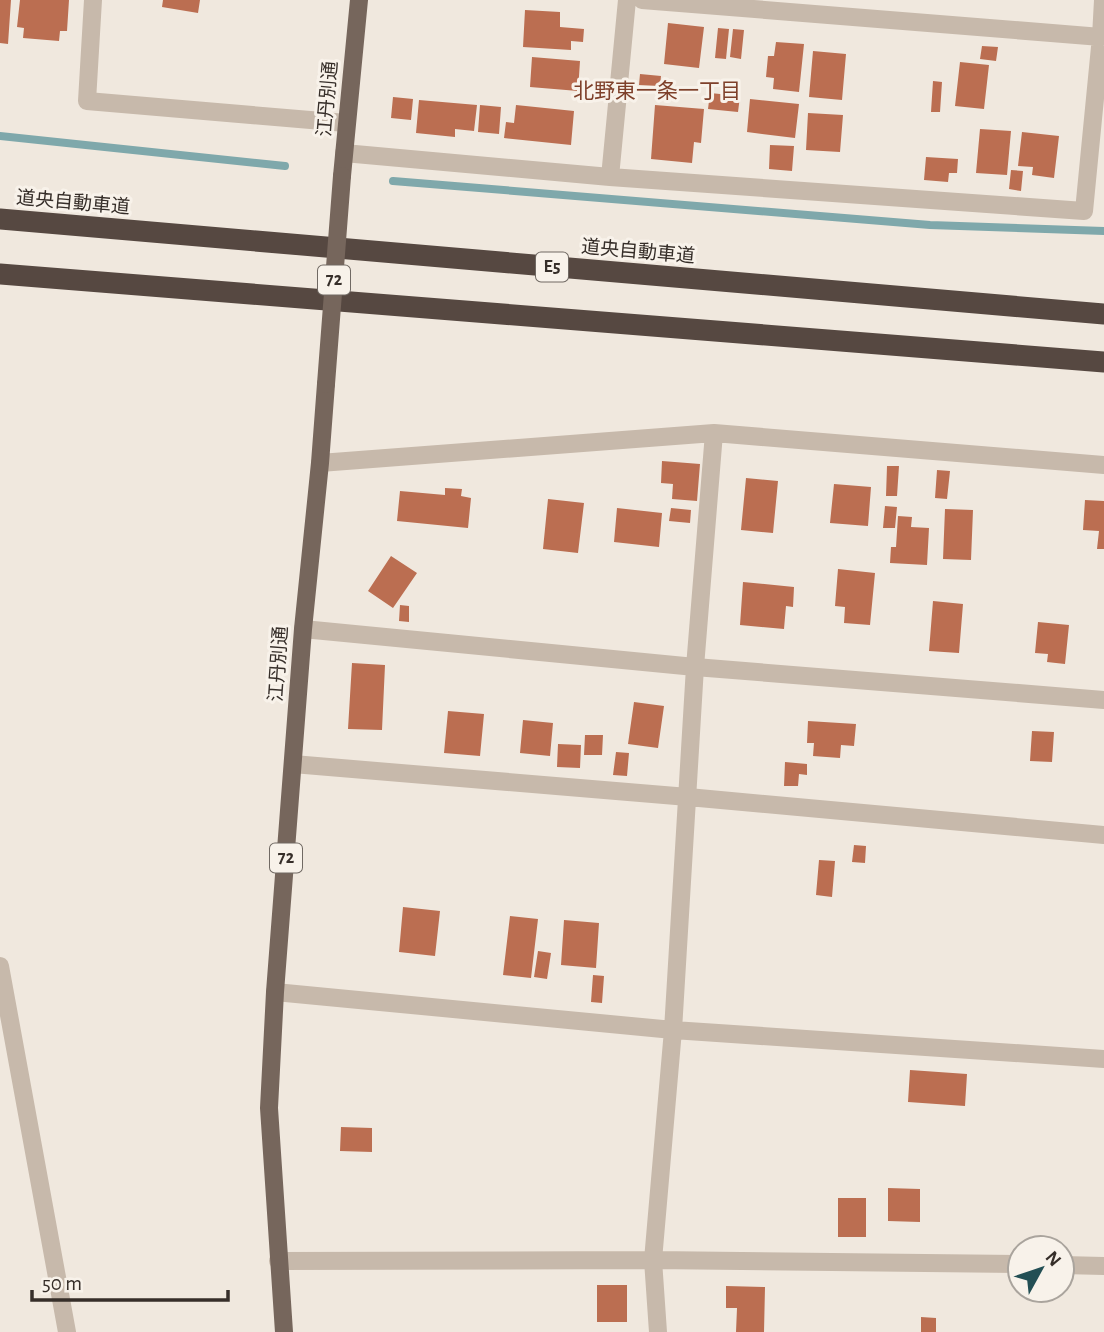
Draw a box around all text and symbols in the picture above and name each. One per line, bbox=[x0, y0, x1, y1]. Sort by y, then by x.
street label: 江丹別通 bbox=[314, 60, 341, 138]
district label: 北野東一条一丁目 bbox=[573, 80, 741, 102]
street label: 道央自動車道 bbox=[15, 188, 131, 217]
street label: 道央自動車道 bbox=[580, 237, 696, 266]
road number: E5 bbox=[536, 253, 568, 282]
road number: 72 bbox=[318, 266, 350, 294]
street label: 江丹別通 bbox=[266, 625, 291, 703]
road number: 72 bbox=[270, 844, 302, 872]
north arrow bbox=[1006, 1234, 1076, 1304]
text: N bbox=[1041, 1248, 1064, 1270]
scale bar bbox=[32, 1258, 228, 1302]
text: 50 m bbox=[42, 1273, 82, 1294]

